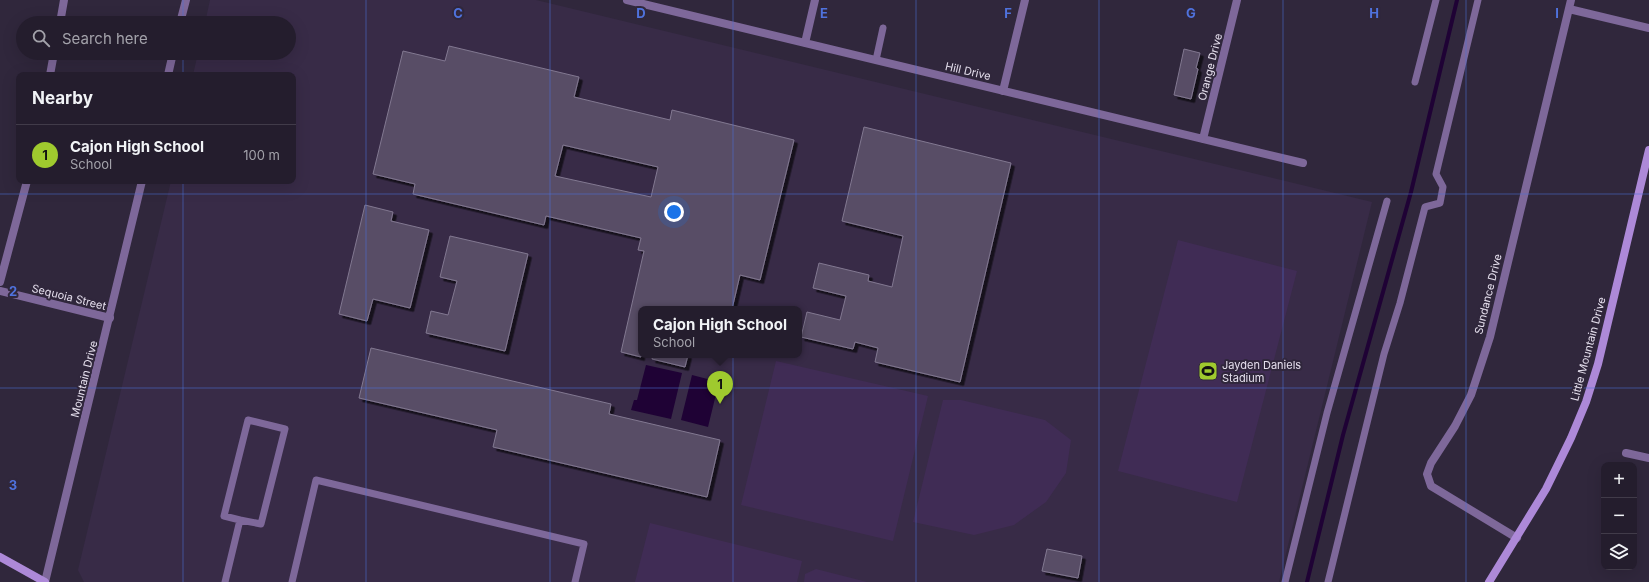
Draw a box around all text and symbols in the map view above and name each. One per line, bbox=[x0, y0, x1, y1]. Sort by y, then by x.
text: C bbox=[453, 5, 463, 21]
text: D bbox=[636, 5, 646, 21]
text: E bbox=[820, 5, 828, 21]
text: F bbox=[1004, 5, 1012, 21]
text: G bbox=[1186, 5, 1196, 21]
text: H bbox=[1369, 5, 1379, 21]
text: I bbox=[1555, 5, 1559, 21]
search box bbox=[16, 16, 296, 60]
icon: search bbox=[30, 27, 52, 49]
text: Search here bbox=[62, 29, 148, 48]
street label: Orange Drive bbox=[1195, 32, 1225, 102]
street label: Hill Drive bbox=[944, 59, 992, 83]
text: Nearby bbox=[32, 88, 93, 108]
text: Cajon High School bbox=[70, 137, 204, 156]
text: 1 bbox=[42, 147, 48, 163]
text: 100 m bbox=[243, 147, 280, 163]
text: School bbox=[70, 156, 112, 172]
your location bbox=[664, 202, 684, 222]
street label: Sundance Drive bbox=[1471, 252, 1505, 336]
street label: Sequoia Street bbox=[30, 281, 108, 313]
text: 2 bbox=[9, 283, 17, 299]
street label: Little Mountain Drive bbox=[1567, 296, 1609, 402]
popup bbox=[638, 306, 802, 358]
text: Cajon High School bbox=[653, 315, 787, 334]
text: School bbox=[653, 334, 695, 350]
street label: Mountain Drive bbox=[68, 339, 100, 419]
place label: Jayden Daniels Stadium bbox=[1222, 358, 1301, 385]
sports icon: Jayden Daniels Stadium bbox=[1197, 360, 1219, 382]
pin: 1 bbox=[707, 371, 733, 404]
map controls bbox=[1601, 462, 1637, 570]
button: + bbox=[1601, 462, 1637, 498]
text: 3 bbox=[9, 477, 17, 493]
button: − bbox=[1601, 498, 1637, 534]
button: layers bbox=[1601, 534, 1637, 570]

